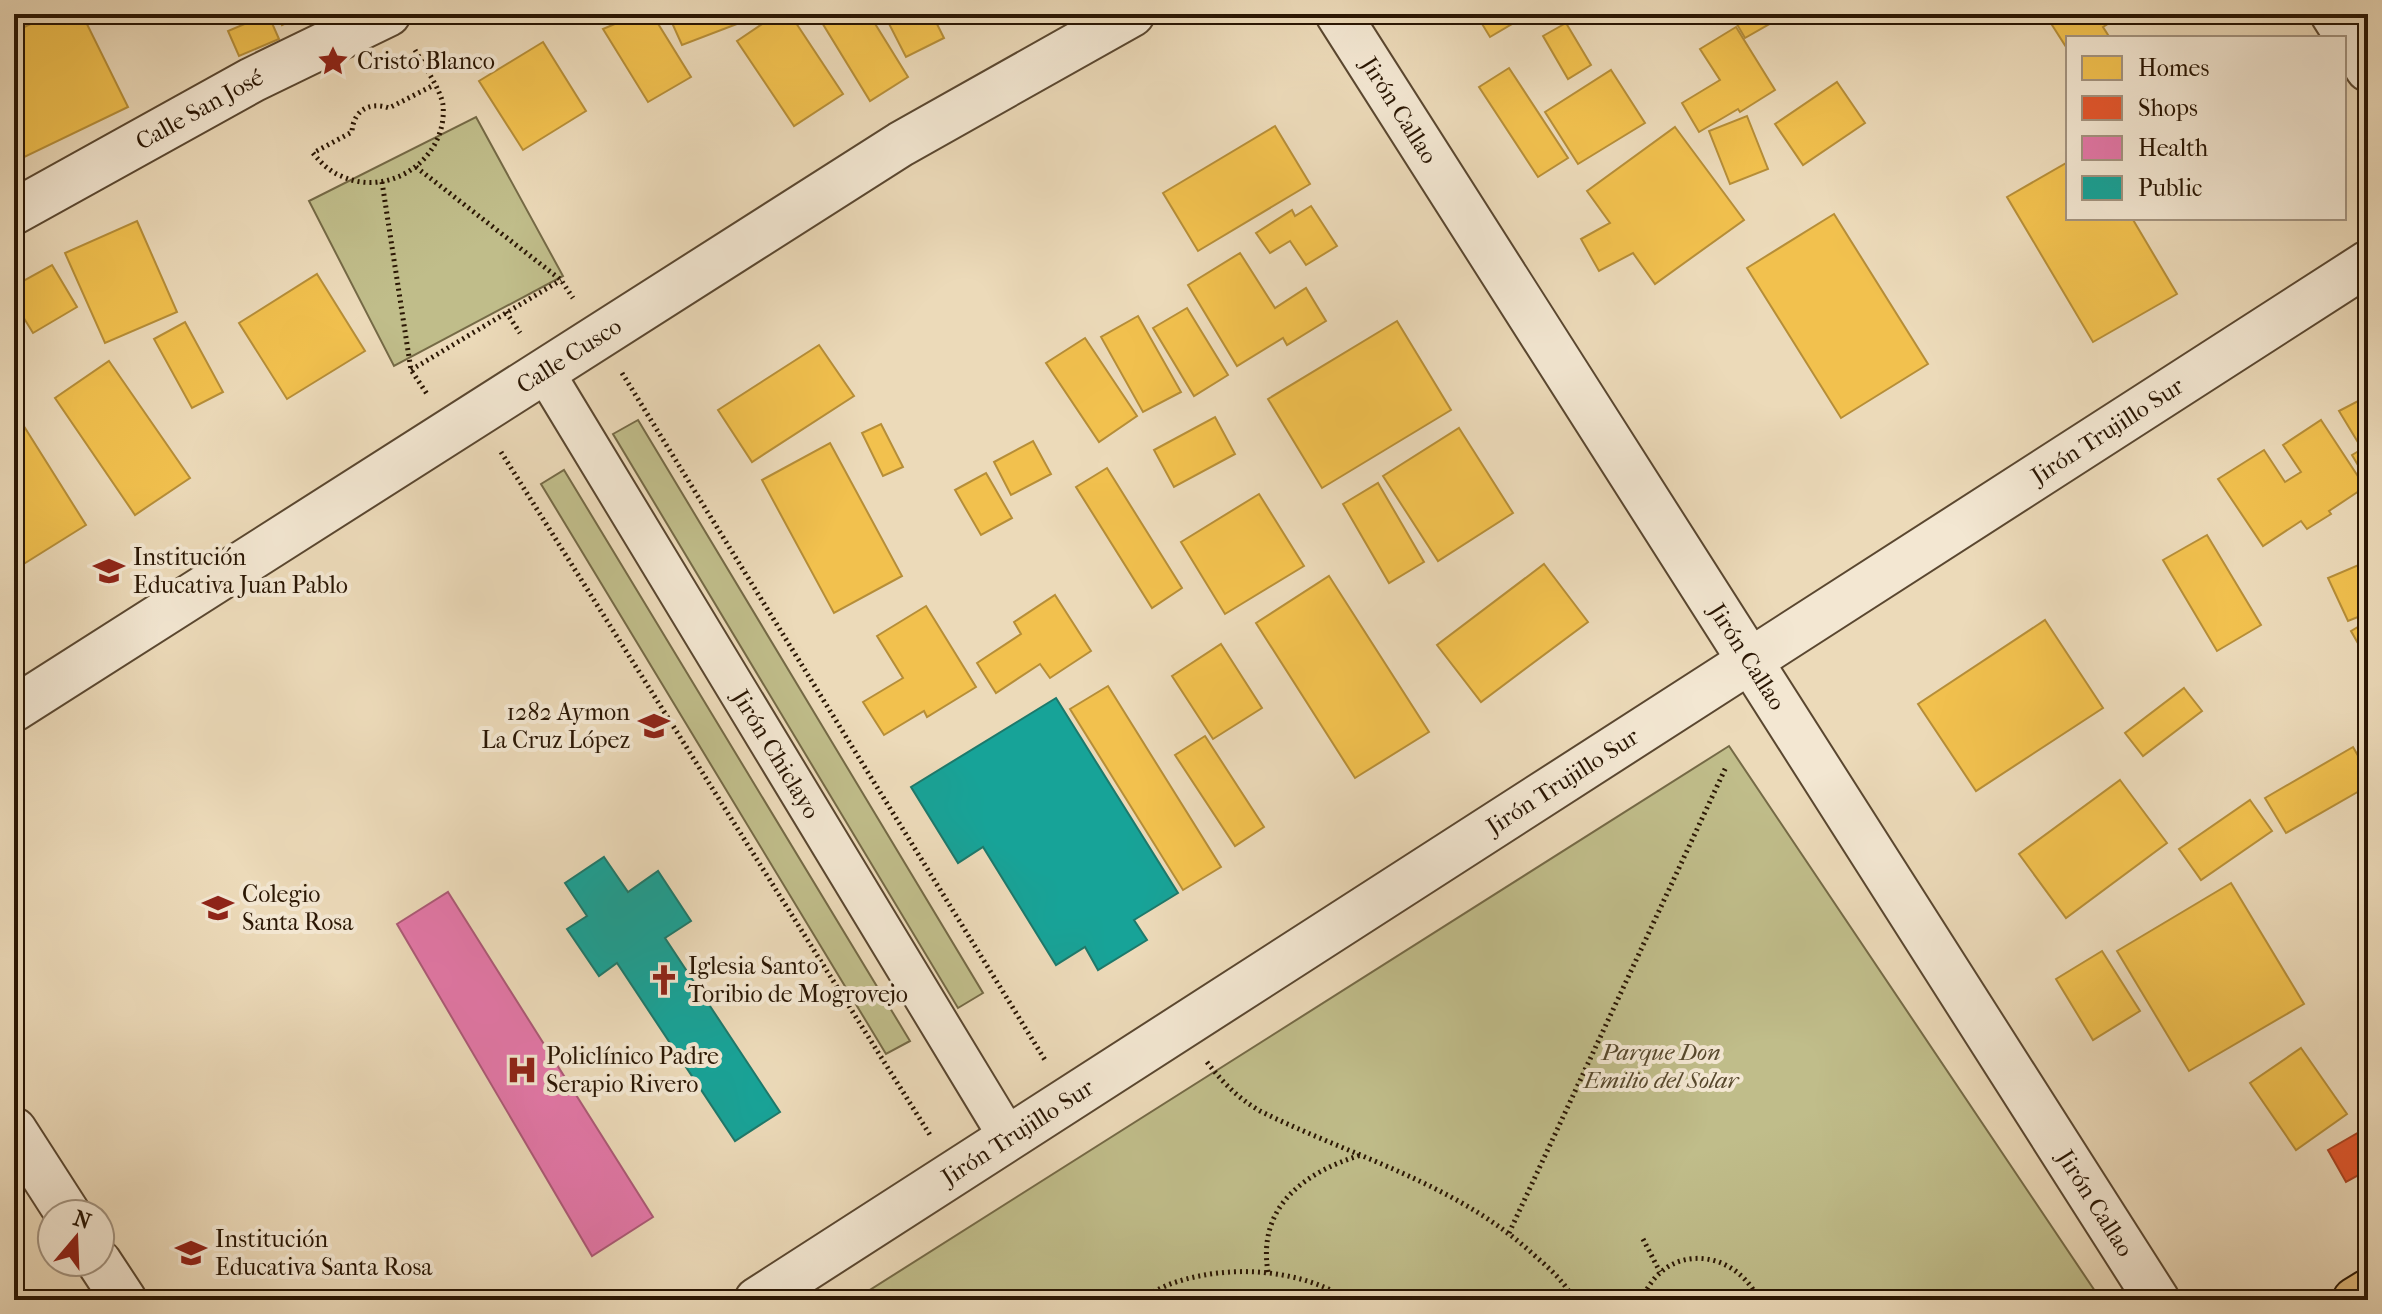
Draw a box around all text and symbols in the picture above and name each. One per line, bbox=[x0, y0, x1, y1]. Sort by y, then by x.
legend bbox=[2066, 36, 2346, 220]
place icon: Cristo Blanco bbox=[316, 44, 350, 78]
place label: Cristo Blanco bbox=[357, 47, 495, 75]
street label: Jirón Callao bbox=[1354, 50, 1444, 169]
text: Homes bbox=[2138, 54, 2209, 82]
street label: Calle San José bbox=[131, 63, 268, 156]
text: Shops bbox=[2138, 94, 2198, 122]
text: Health bbox=[2138, 134, 2209, 162]
text: Public bbox=[2138, 174, 2202, 202]
street label: Calle Cusco bbox=[511, 312, 627, 399]
street label: Jirón Trujillo Sur bbox=[2024, 371, 2189, 491]
place label: Institución Educativa Juan Pablo bbox=[133, 543, 348, 599]
school or university icon: Institución Educativa Juan Pablo bbox=[92, 554, 126, 588]
street label: Jirón Callao bbox=[1702, 597, 1792, 715]
street label: Jirón Chiclayo bbox=[725, 683, 826, 824]
place label: 1282 Aymon La Cruz López bbox=[481, 698, 630, 754]
school or university icon: 1282 Aymon La Cruz López bbox=[637, 709, 671, 743]
street label: Jirón Trujillo Sur bbox=[1480, 722, 1644, 842]
place label: Colegio Santa Rosa bbox=[242, 880, 354, 936]
school or university icon: Colegio Santa Rosa bbox=[201, 891, 235, 925]
place label: Iglesia Santo Toribio de Mogrovejo bbox=[688, 952, 908, 1008]
church icon: Iglesia Santo Toribio de Mogrovejo bbox=[647, 963, 681, 997]
park label: Parque Don Emilio del Solar bbox=[1582, 1038, 1740, 1094]
place label: Policlínico Padre Serapio Rivero bbox=[546, 1042, 719, 1098]
hospital icon: Policlínico Padre Serapio Rivero bbox=[505, 1053, 539, 1087]
street label: Jirón Trujillo Sur bbox=[935, 1073, 1100, 1192]
street label: Jirón Callao bbox=[2050, 1143, 2140, 1262]
north arrow bbox=[36, 1198, 116, 1278]
text: N bbox=[70, 1205, 95, 1235]
place label: Institución Educativa Santa Rosa bbox=[215, 1225, 433, 1281]
school or university icon: Institución Educativa Santa Rosa bbox=[174, 1236, 208, 1270]

